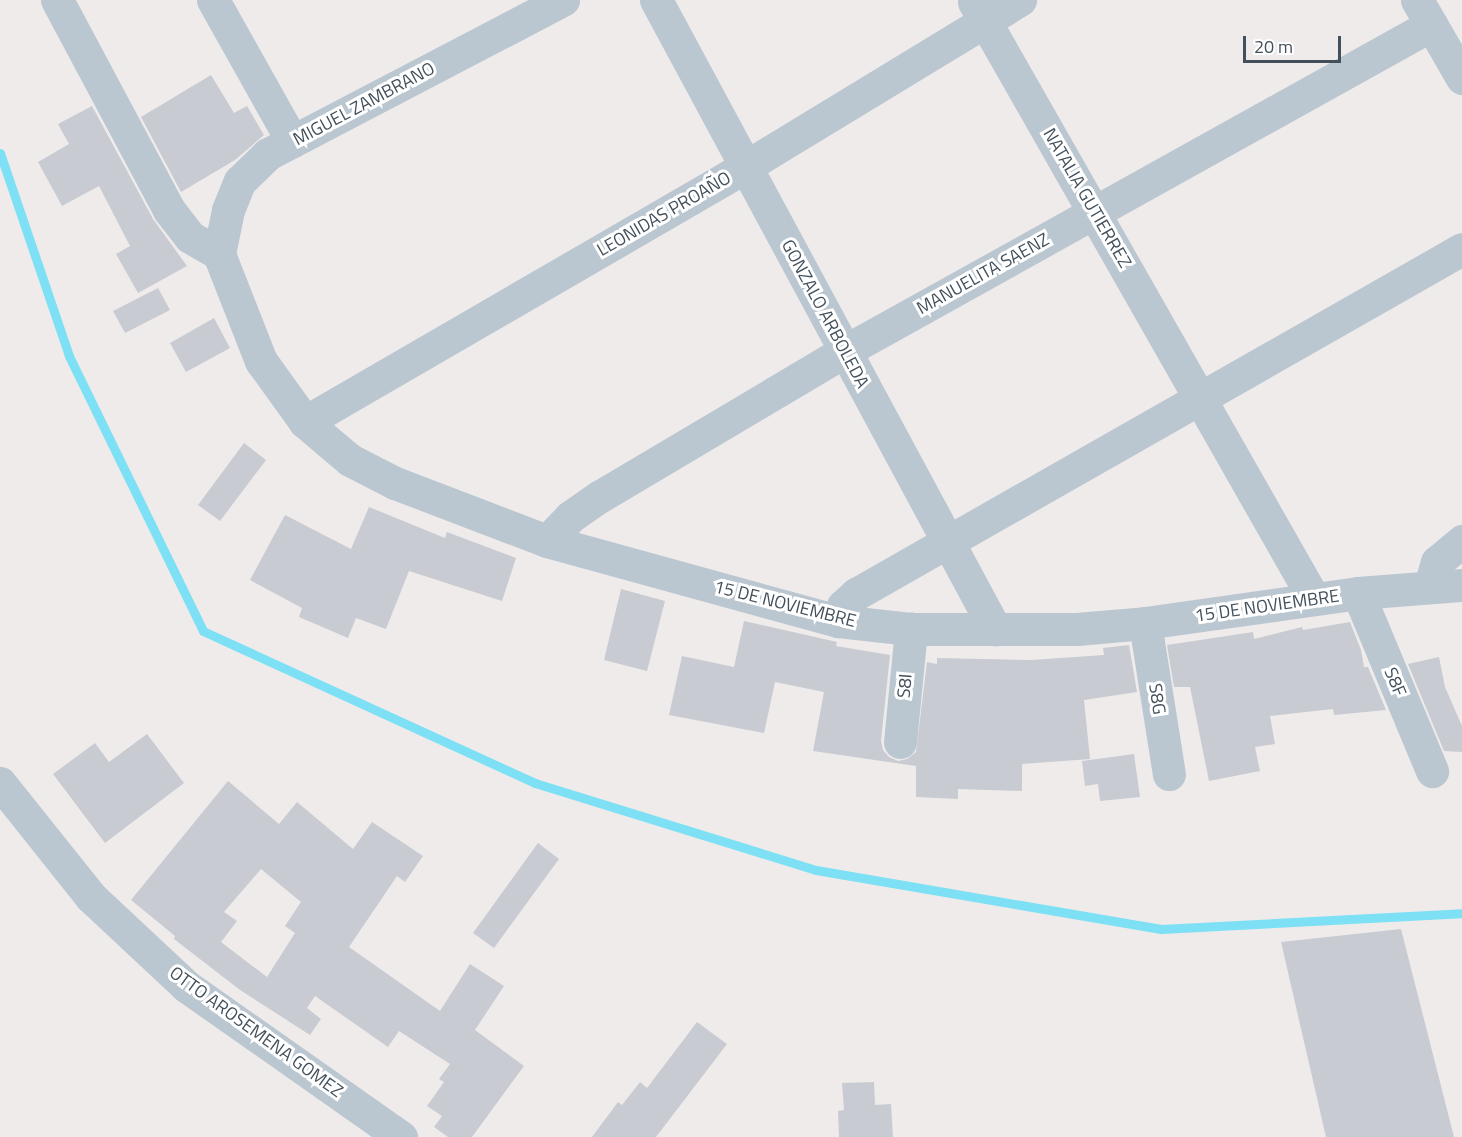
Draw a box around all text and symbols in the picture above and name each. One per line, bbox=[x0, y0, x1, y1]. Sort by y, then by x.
scale bar bbox=[1246, 24, 1344, 62]
text: 20 m bbox=[1254, 33, 1293, 60]
street label: MIGUEL ZAMBRANO bbox=[290, 58, 438, 150]
street label: NATALIA GUTIERREZ bbox=[1038, 124, 1136, 272]
street label: LEONIDAS PROAÑO bbox=[593, 167, 735, 261]
street label: MANUELITA SAENZ bbox=[913, 229, 1053, 319]
street label: GONZALO ARBOLEDA bbox=[777, 236, 873, 392]
street label: 15 DE NOVIEMBRE bbox=[712, 576, 858, 632]
street label: 15 DE NOVIEMBRE bbox=[1193, 585, 1341, 627]
street label: S8F bbox=[1379, 664, 1411, 700]
street label: S8I bbox=[893, 673, 917, 699]
street label: S8G bbox=[1144, 682, 1170, 716]
street label: OTTO AROSEMENA GOMEZ bbox=[165, 962, 347, 1102]

